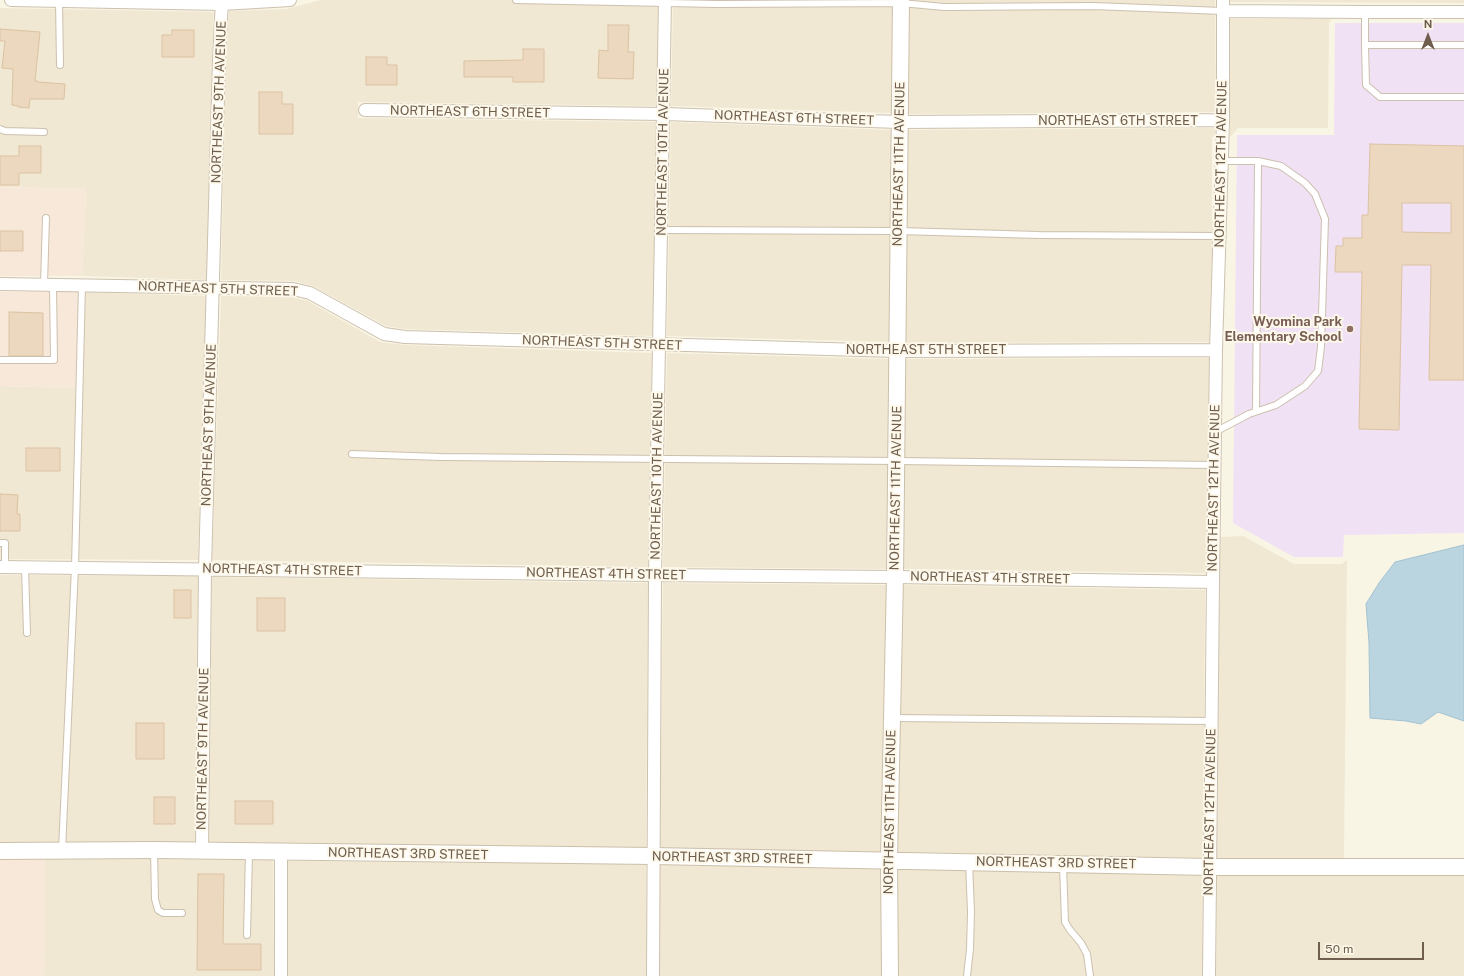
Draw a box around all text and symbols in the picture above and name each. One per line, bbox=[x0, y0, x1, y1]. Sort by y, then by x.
north arrow bbox=[1408, 16, 1448, 56]
text: N bbox=[1424, 18, 1432, 30]
street label: NORTHEAST 9TH AVENUE bbox=[208, 20, 230, 184]
street label: NORTHEAST 10TH AVENUE bbox=[654, 68, 672, 236]
street label: NORTHEAST 12TH AVENUE bbox=[1212, 80, 1230, 248]
street label: NORTHEAST 11TH AVENUE bbox=[890, 81, 908, 247]
street label: NORTHEAST 6TH STREET bbox=[390, 103, 550, 121]
street label: NORTHEAST 6TH STREET bbox=[714, 107, 874, 129]
street label: NORTHEAST 6TH STREET bbox=[1038, 113, 1198, 129]
street label: NORTHEAST 5TH STREET bbox=[138, 278, 298, 300]
place label: Wyomina Park Elementary School bbox=[1224, 314, 1342, 345]
marker: Wyomina Park Elementary School bbox=[1345, 324, 1355, 334]
street label: NORTHEAST 5TH STREET bbox=[522, 332, 682, 354]
street label: NORTHEAST 5TH STREET bbox=[846, 342, 1006, 358]
street label: NORTHEAST 9TH AVENUE bbox=[198, 343, 220, 507]
street label: NORTHEAST 10TH AVENUE bbox=[648, 392, 666, 560]
street label: NORTHEAST 12TH AVENUE bbox=[1205, 404, 1223, 572]
street label: NORTHEAST 11TH AVENUE bbox=[887, 405, 905, 571]
street label: NORTHEAST 4TH STREET bbox=[202, 561, 362, 579]
street label: NORTHEAST 4TH STREET bbox=[526, 565, 686, 583]
street label: NORTHEAST 4TH STREET bbox=[910, 569, 1070, 587]
street label: NORTHEAST 9TH AVENUE bbox=[194, 668, 212, 830]
street label: NORTHEAST 12TH AVENUE bbox=[1201, 728, 1219, 896]
street label: NORTHEAST 11TH AVENUE bbox=[881, 729, 899, 895]
street label: NORTHEAST 3RD STREET bbox=[328, 845, 488, 863]
street label: NORTHEAST 3RD STREET bbox=[652, 849, 812, 867]
street label: NORTHEAST 3RD STREET bbox=[976, 854, 1136, 872]
scale bar bbox=[1320, 934, 1426, 960]
text: 50 m bbox=[1325, 942, 1353, 956]

